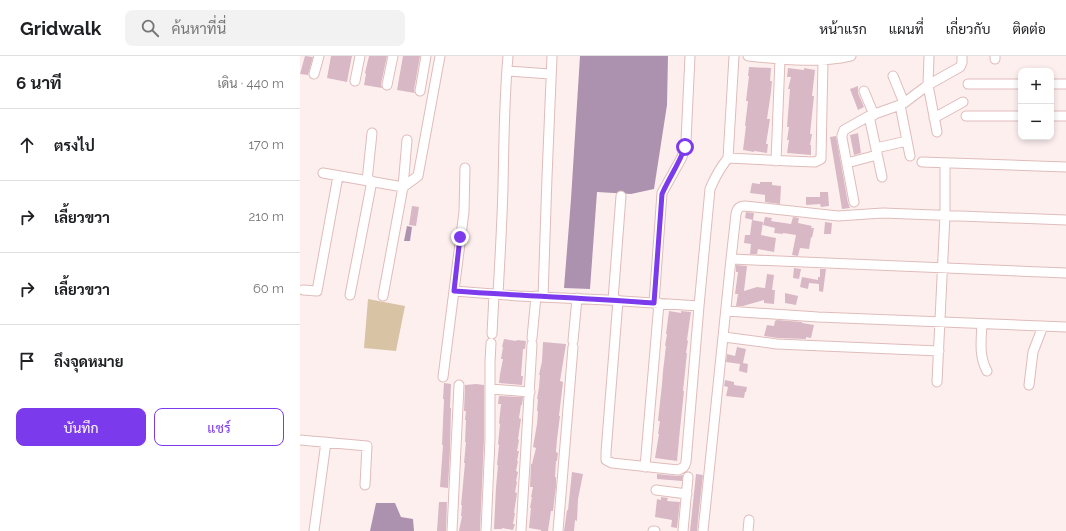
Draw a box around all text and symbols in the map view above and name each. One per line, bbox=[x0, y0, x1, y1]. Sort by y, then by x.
search box bbox=[125, 10, 405, 46]
text: Gridwalk bbox=[20, 17, 101, 39]
icon: search bbox=[139, 17, 161, 39]
text: ค้นหาที่นี่ bbox=[171, 20, 226, 38]
text: หน้าแรก bbox=[819, 21, 867, 37]
text: แผนที่ bbox=[889, 21, 924, 37]
text: เกี่ยวกับ bbox=[946, 21, 990, 37]
text: ติดต่อ bbox=[1012, 21, 1046, 37]
map controls bbox=[1018, 68, 1054, 140]
button: + bbox=[1018, 68, 1054, 104]
text: 6 นาที bbox=[16, 73, 62, 93]
text: เดิน · 440 m bbox=[217, 76, 284, 91]
button: − bbox=[1018, 104, 1054, 140]
icon: ahead bbox=[16, 134, 38, 156]
text: ตรงไป bbox=[54, 137, 95, 155]
text: 170 m bbox=[248, 137, 284, 152]
route start bbox=[676, 138, 694, 156]
icon: right bbox=[16, 206, 38, 228]
text: เลี้ยวขวา bbox=[54, 209, 110, 227]
text: 210 m bbox=[248, 209, 284, 224]
route end bbox=[451, 228, 469, 246]
icon: right bbox=[16, 278, 38, 300]
text: เลี้ยวขวา bbox=[54, 281, 110, 299]
text: 60 m bbox=[253, 281, 284, 296]
icon: arrive bbox=[16, 350, 38, 372]
text: ถึงจุดหมาย bbox=[54, 353, 124, 371]
button: บันทึก bbox=[16, 408, 146, 446]
button: แชร์ bbox=[154, 408, 284, 446]

